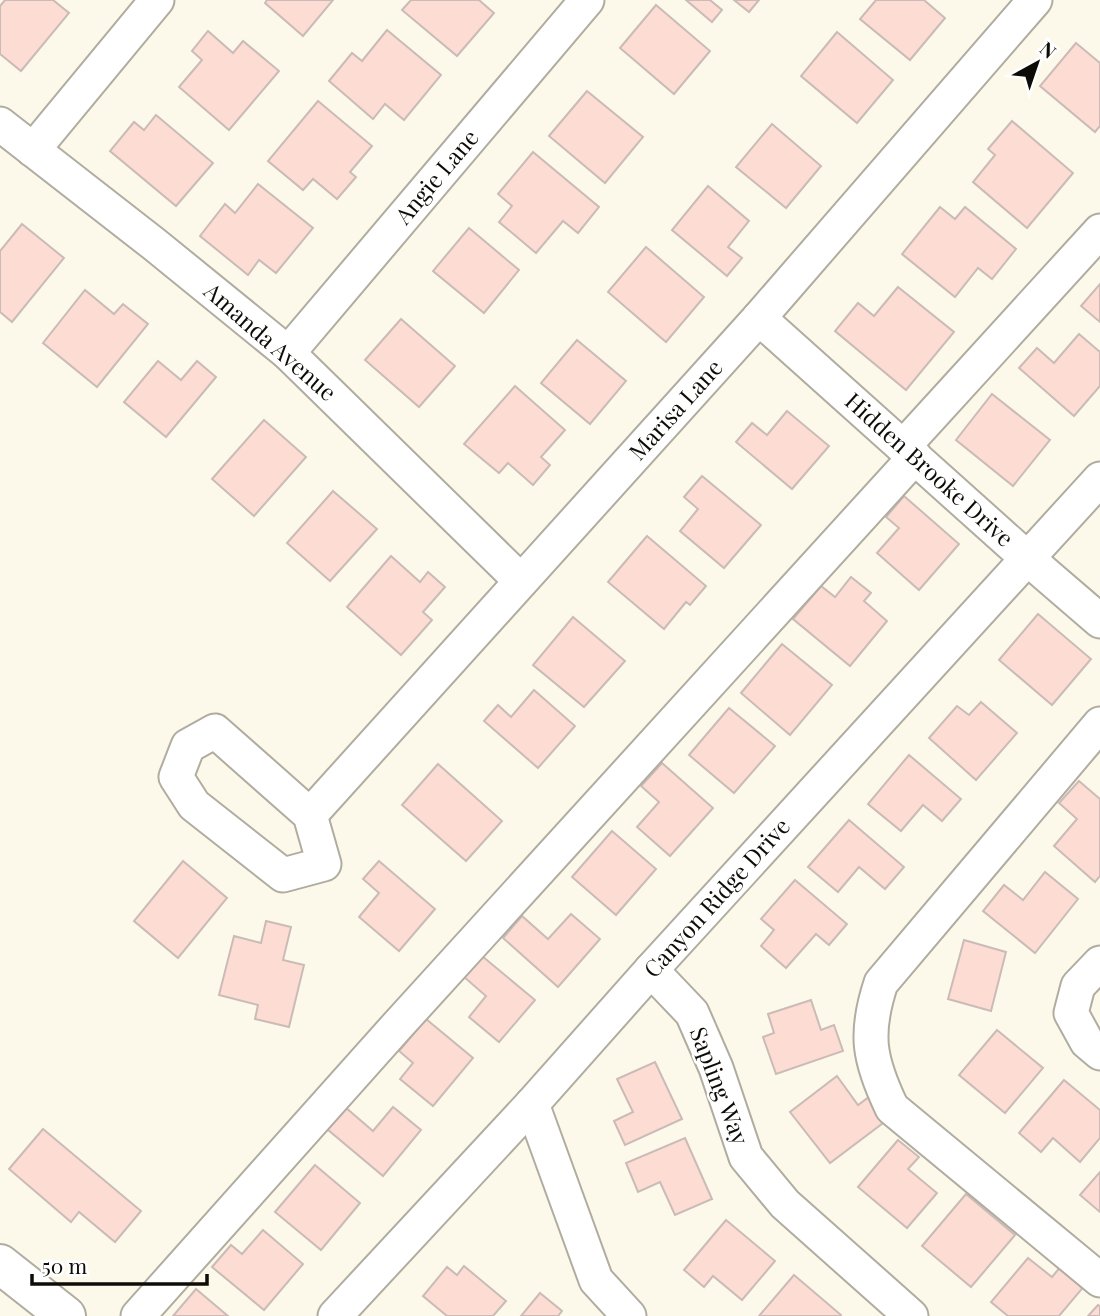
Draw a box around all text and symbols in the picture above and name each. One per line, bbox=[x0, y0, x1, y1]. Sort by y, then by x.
north arrow bbox=[1002, 28, 1072, 98]
text: N bbox=[1035, 35, 1062, 64]
street label: Angie Lane bbox=[387, 122, 485, 231]
street label: Amanda Avenue bbox=[198, 274, 344, 407]
street label: Marisa Lane bbox=[621, 352, 729, 466]
street label: Hidden Brooke Drive bbox=[839, 385, 1021, 553]
street label: Canyon Ridge Drive bbox=[636, 811, 796, 983]
street label: Sapling Way bbox=[684, 1022, 757, 1149]
scale bar bbox=[32, 1242, 206, 1286]
text: 50 m bbox=[42, 1251, 88, 1279]

